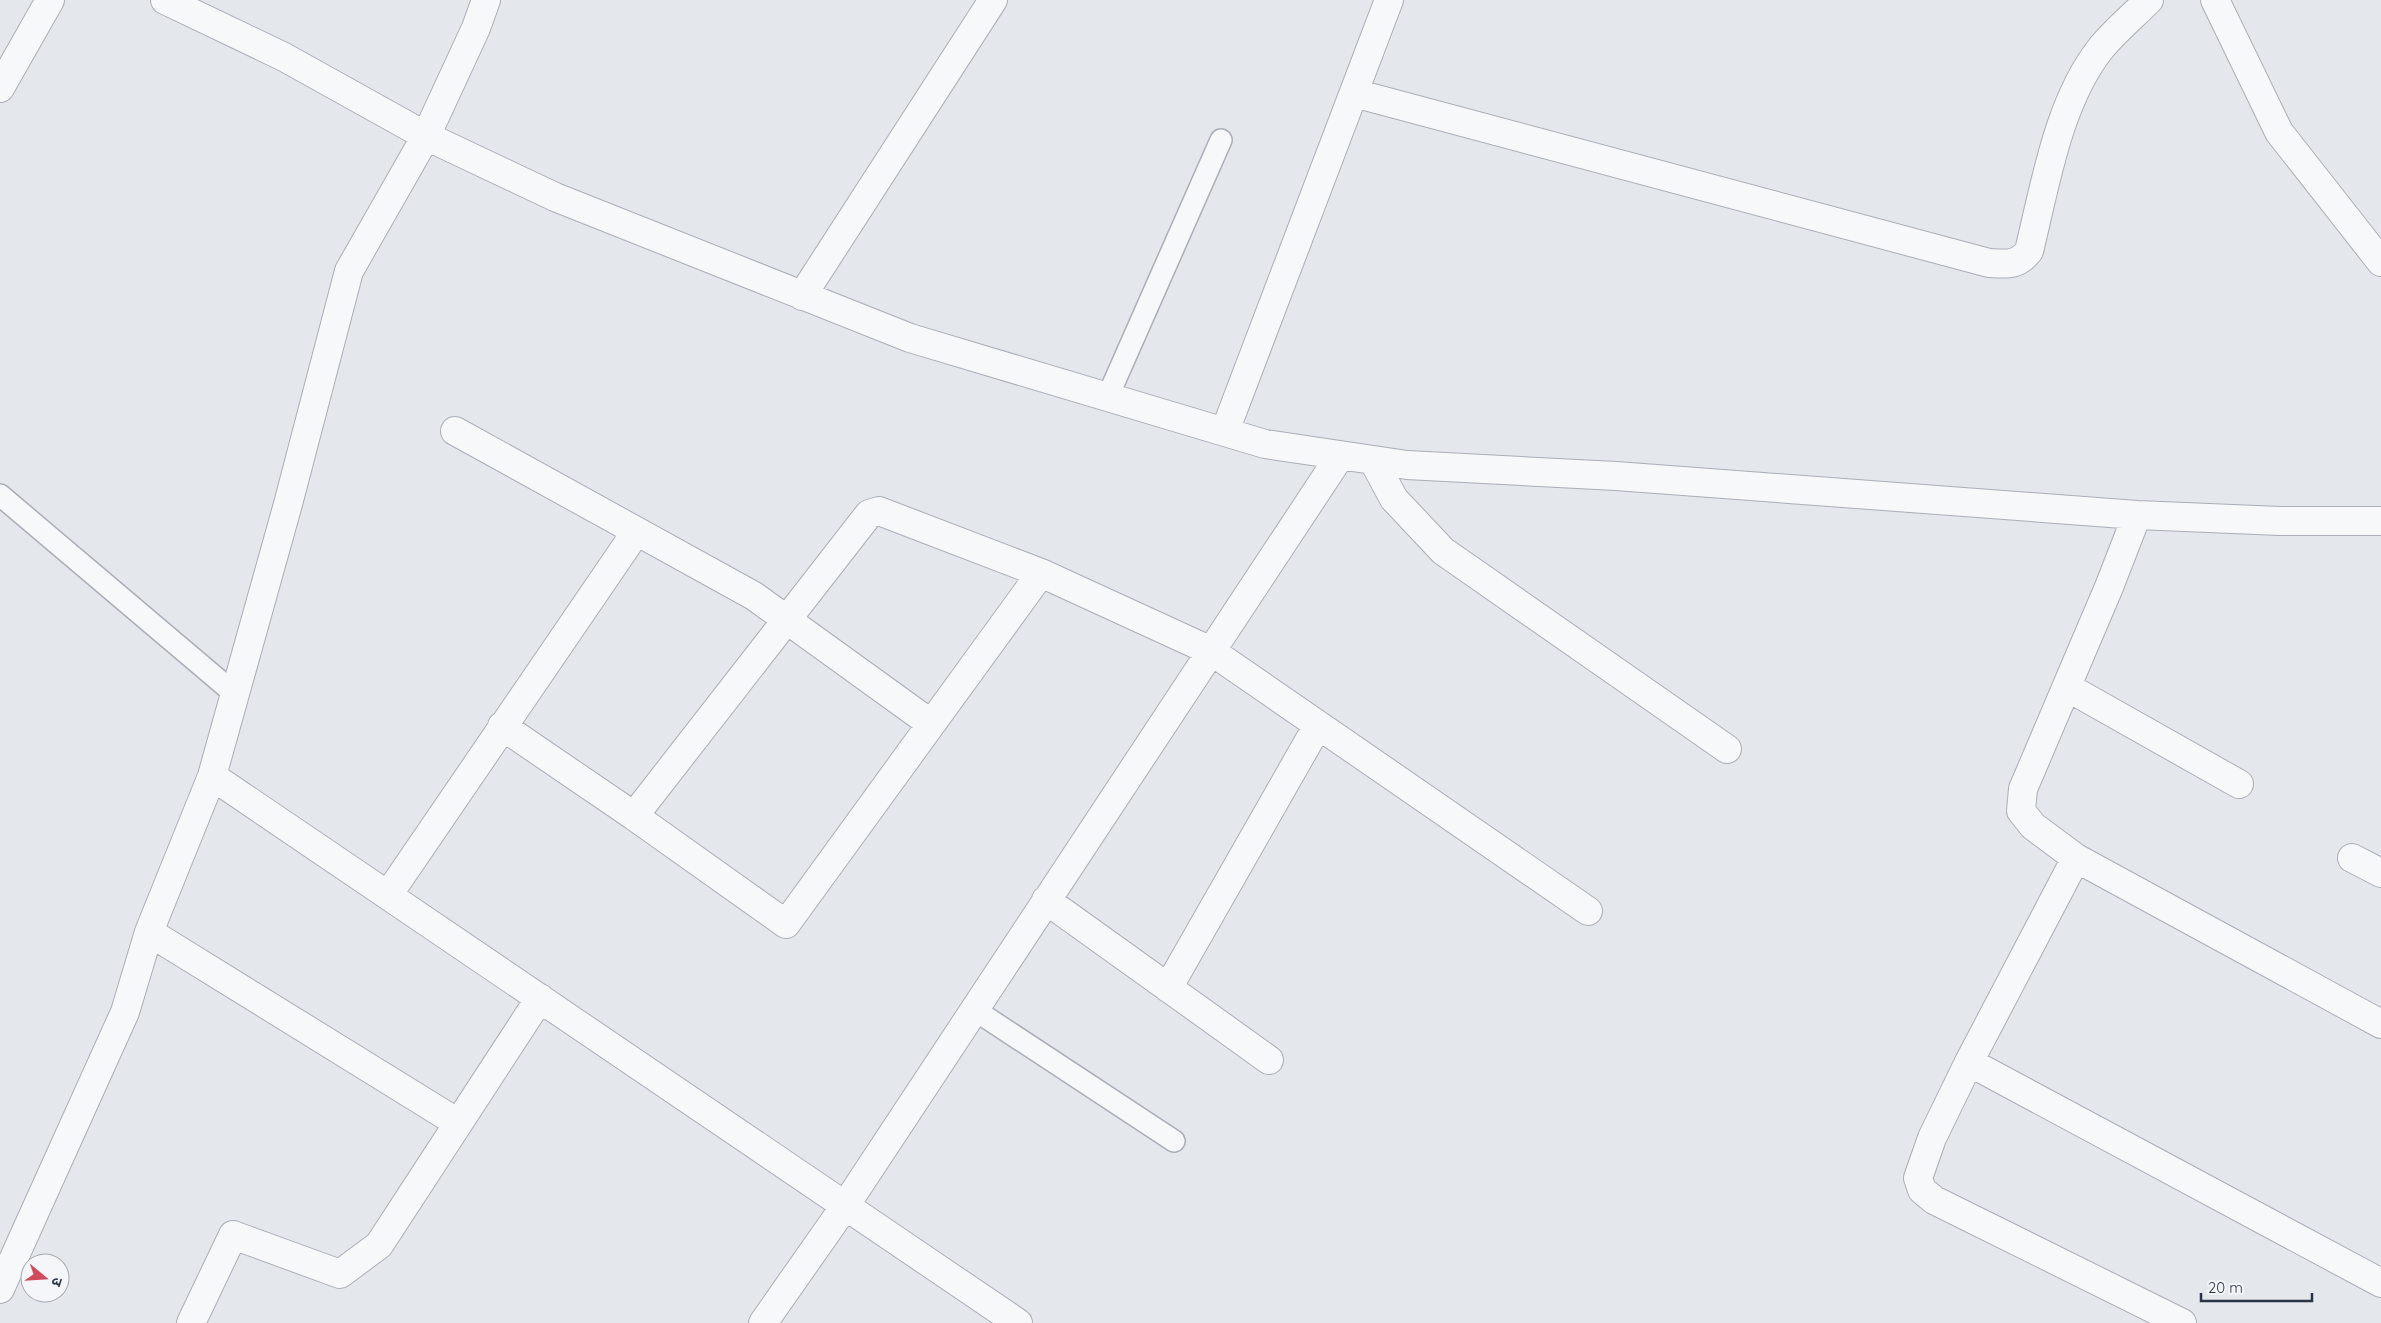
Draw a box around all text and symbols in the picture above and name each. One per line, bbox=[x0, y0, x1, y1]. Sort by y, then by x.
north arrow bbox=[20, 1253, 70, 1303]
scale bar bbox=[2201, 1270, 2312, 1302]
text: उ bbox=[47, 1275, 67, 1289]
text: 20 m bbox=[2208, 1278, 2243, 1297]

